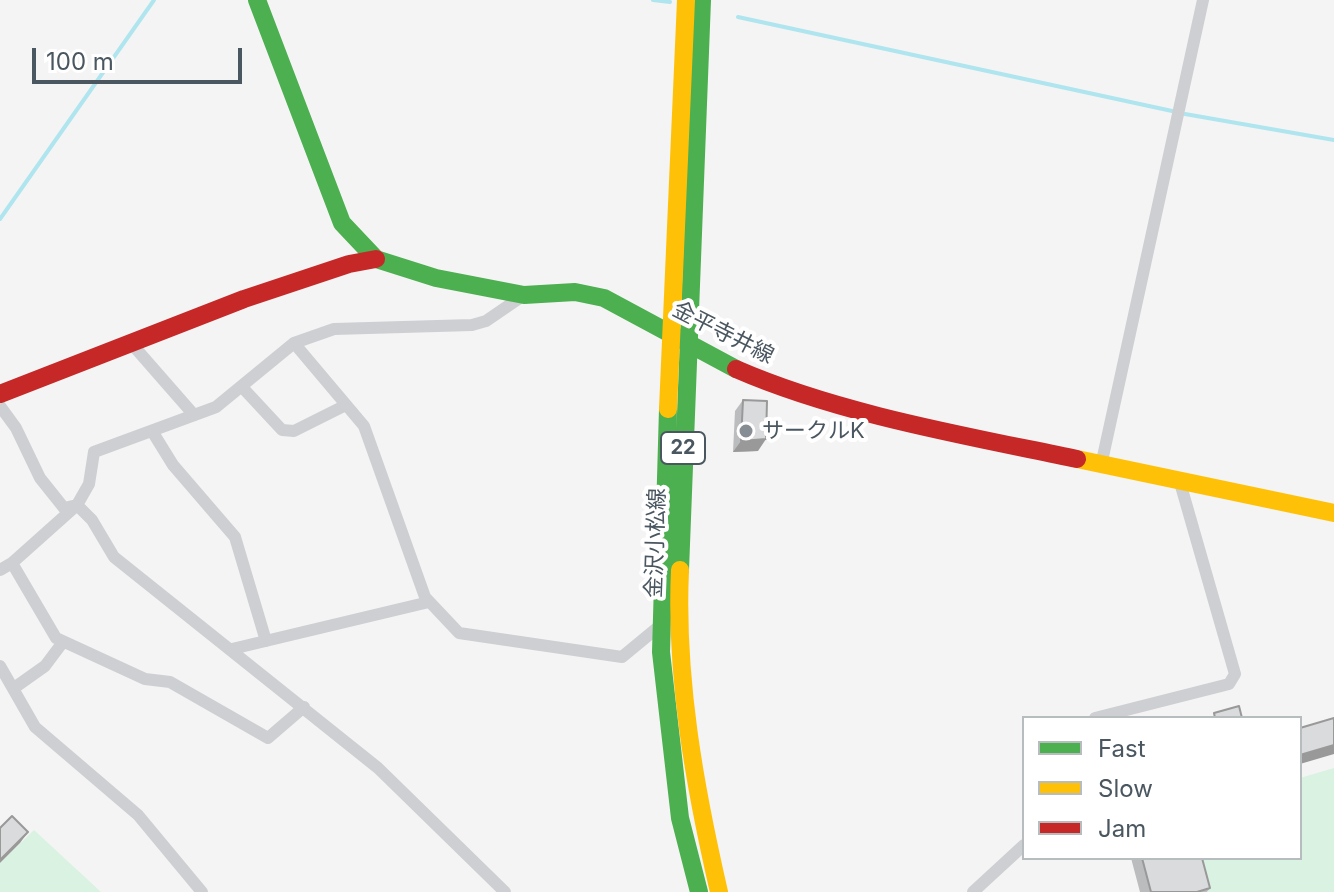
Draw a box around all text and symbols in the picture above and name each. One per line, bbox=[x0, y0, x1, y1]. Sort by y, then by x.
scale bar bbox=[36, 32, 246, 82]
text: 100 m bbox=[46, 47, 114, 76]
street label: 金平寺井線 bbox=[668, 296, 778, 370]
place label: サークルK bbox=[762, 418, 865, 444]
marker: サークルK bbox=[737, 422, 755, 440]
road number: 22 bbox=[661, 432, 705, 464]
street label: 金沢小松線 bbox=[641, 488, 671, 598]
legend bbox=[1022, 716, 1302, 860]
text: Fast bbox=[1098, 734, 1146, 763]
text: Slow bbox=[1098, 774, 1153, 803]
text: Jam bbox=[1098, 814, 1146, 843]

